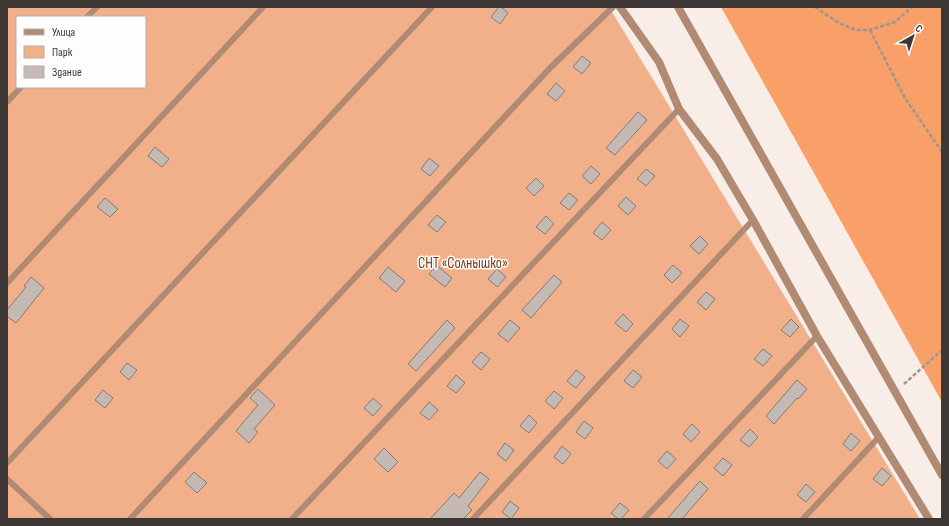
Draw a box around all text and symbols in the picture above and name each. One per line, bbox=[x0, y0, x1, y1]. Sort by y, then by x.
legend bbox=[16, 16, 146, 88]
north arrow bbox=[893, 16, 933, 56]
text: С bbox=[913, 22, 926, 36]
text: Улица bbox=[52, 25, 76, 40]
text: Парк bbox=[52, 45, 73, 60]
text: Здание bbox=[52, 65, 82, 80]
park label: СНТ «Солнышко» bbox=[418, 254, 508, 273]

